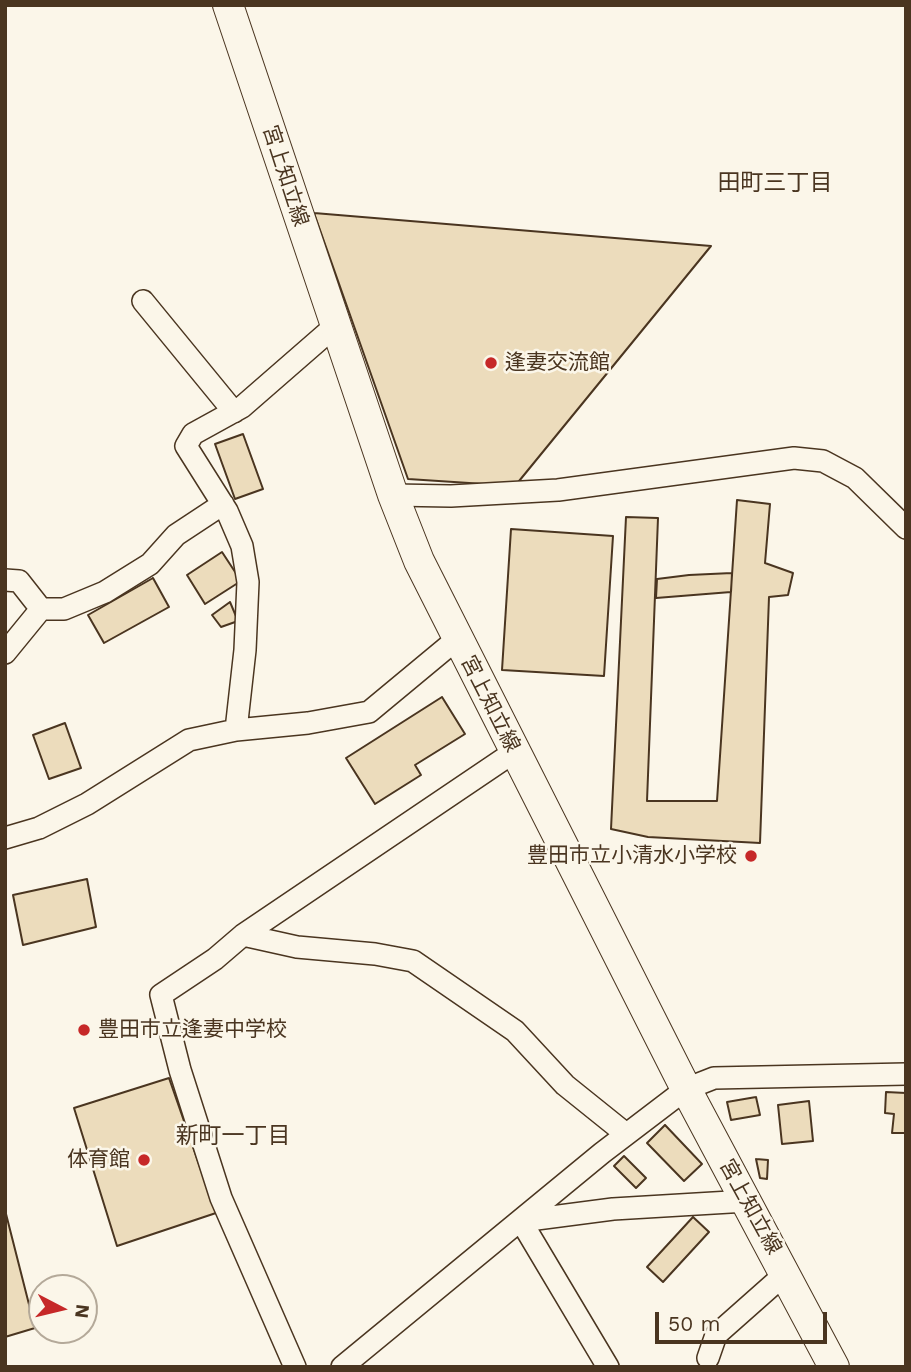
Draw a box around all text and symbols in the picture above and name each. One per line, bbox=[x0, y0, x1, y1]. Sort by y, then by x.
street label: 宮上知立線 bbox=[257, 122, 313, 230]
district label: 田町三丁目 bbox=[718, 169, 832, 197]
place label: 逢妻交流館 bbox=[505, 350, 610, 376]
marker: 逢妻交流館 bbox=[483, 355, 499, 371]
street label: 宮上知立線 bbox=[455, 652, 525, 756]
place label: 豊田市立小清水小学校 bbox=[527, 843, 737, 869]
marker: 豊田市立小清水小学校 bbox=[743, 848, 759, 864]
place label: 豊田市立逢妻中学校 bbox=[98, 1017, 287, 1043]
marker: 豊田市立逢妻中学校 bbox=[76, 1022, 92, 1038]
district label: 新町一丁目 bbox=[176, 1122, 290, 1150]
place label: 体育館 bbox=[67, 1147, 130, 1173]
marker: 体育館 bbox=[136, 1152, 152, 1168]
street label: 宮上知立線 bbox=[714, 1155, 786, 1259]
north arrow bbox=[28, 1274, 98, 1344]
scale bar bbox=[659, 1298, 830, 1342]
text: N bbox=[70, 1303, 95, 1320]
text: 50 m bbox=[668, 1311, 720, 1336]

